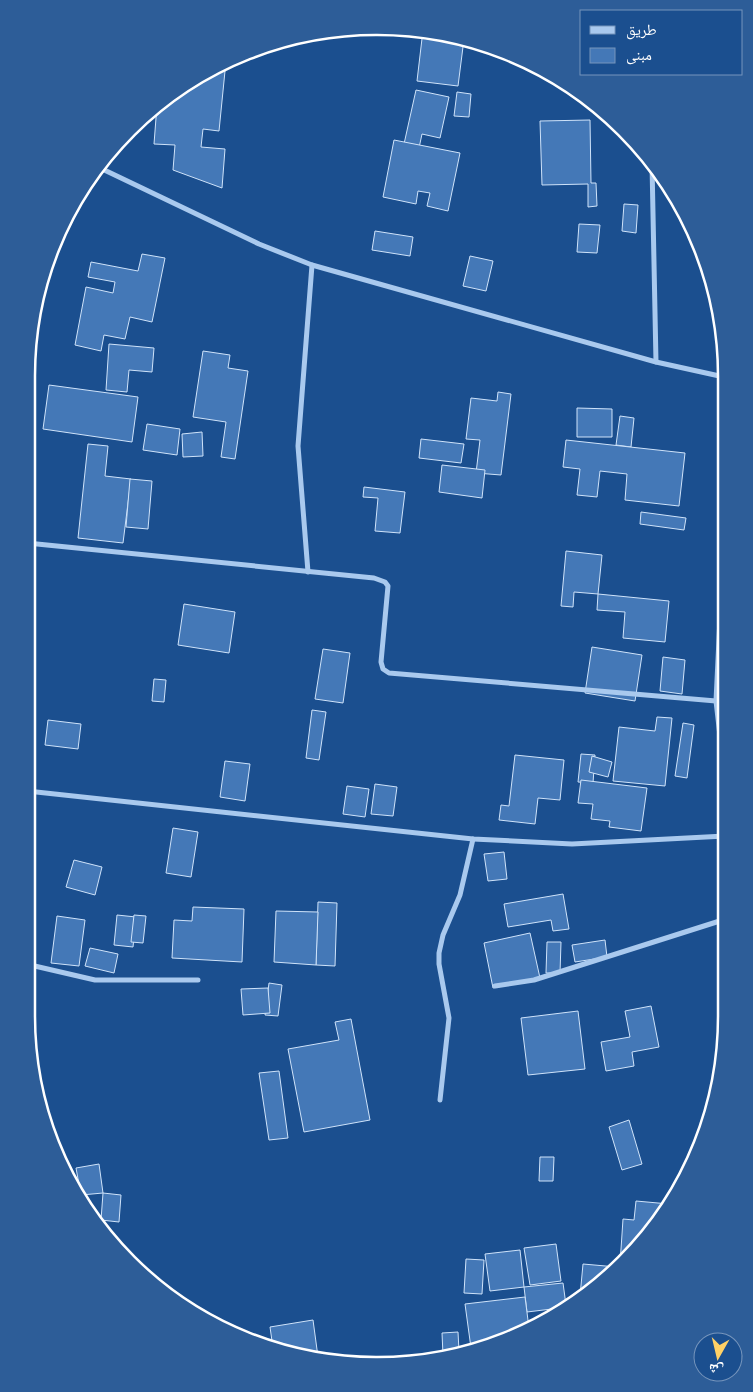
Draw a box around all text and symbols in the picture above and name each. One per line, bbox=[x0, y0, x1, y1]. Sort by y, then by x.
legend bbox=[580, 10, 743, 75]
text: طريق bbox=[626, 19, 657, 40]
text: مبنى bbox=[626, 44, 652, 65]
north arrow bbox=[693, 1332, 743, 1382]
text: ش bbox=[707, 1359, 725, 1381]

